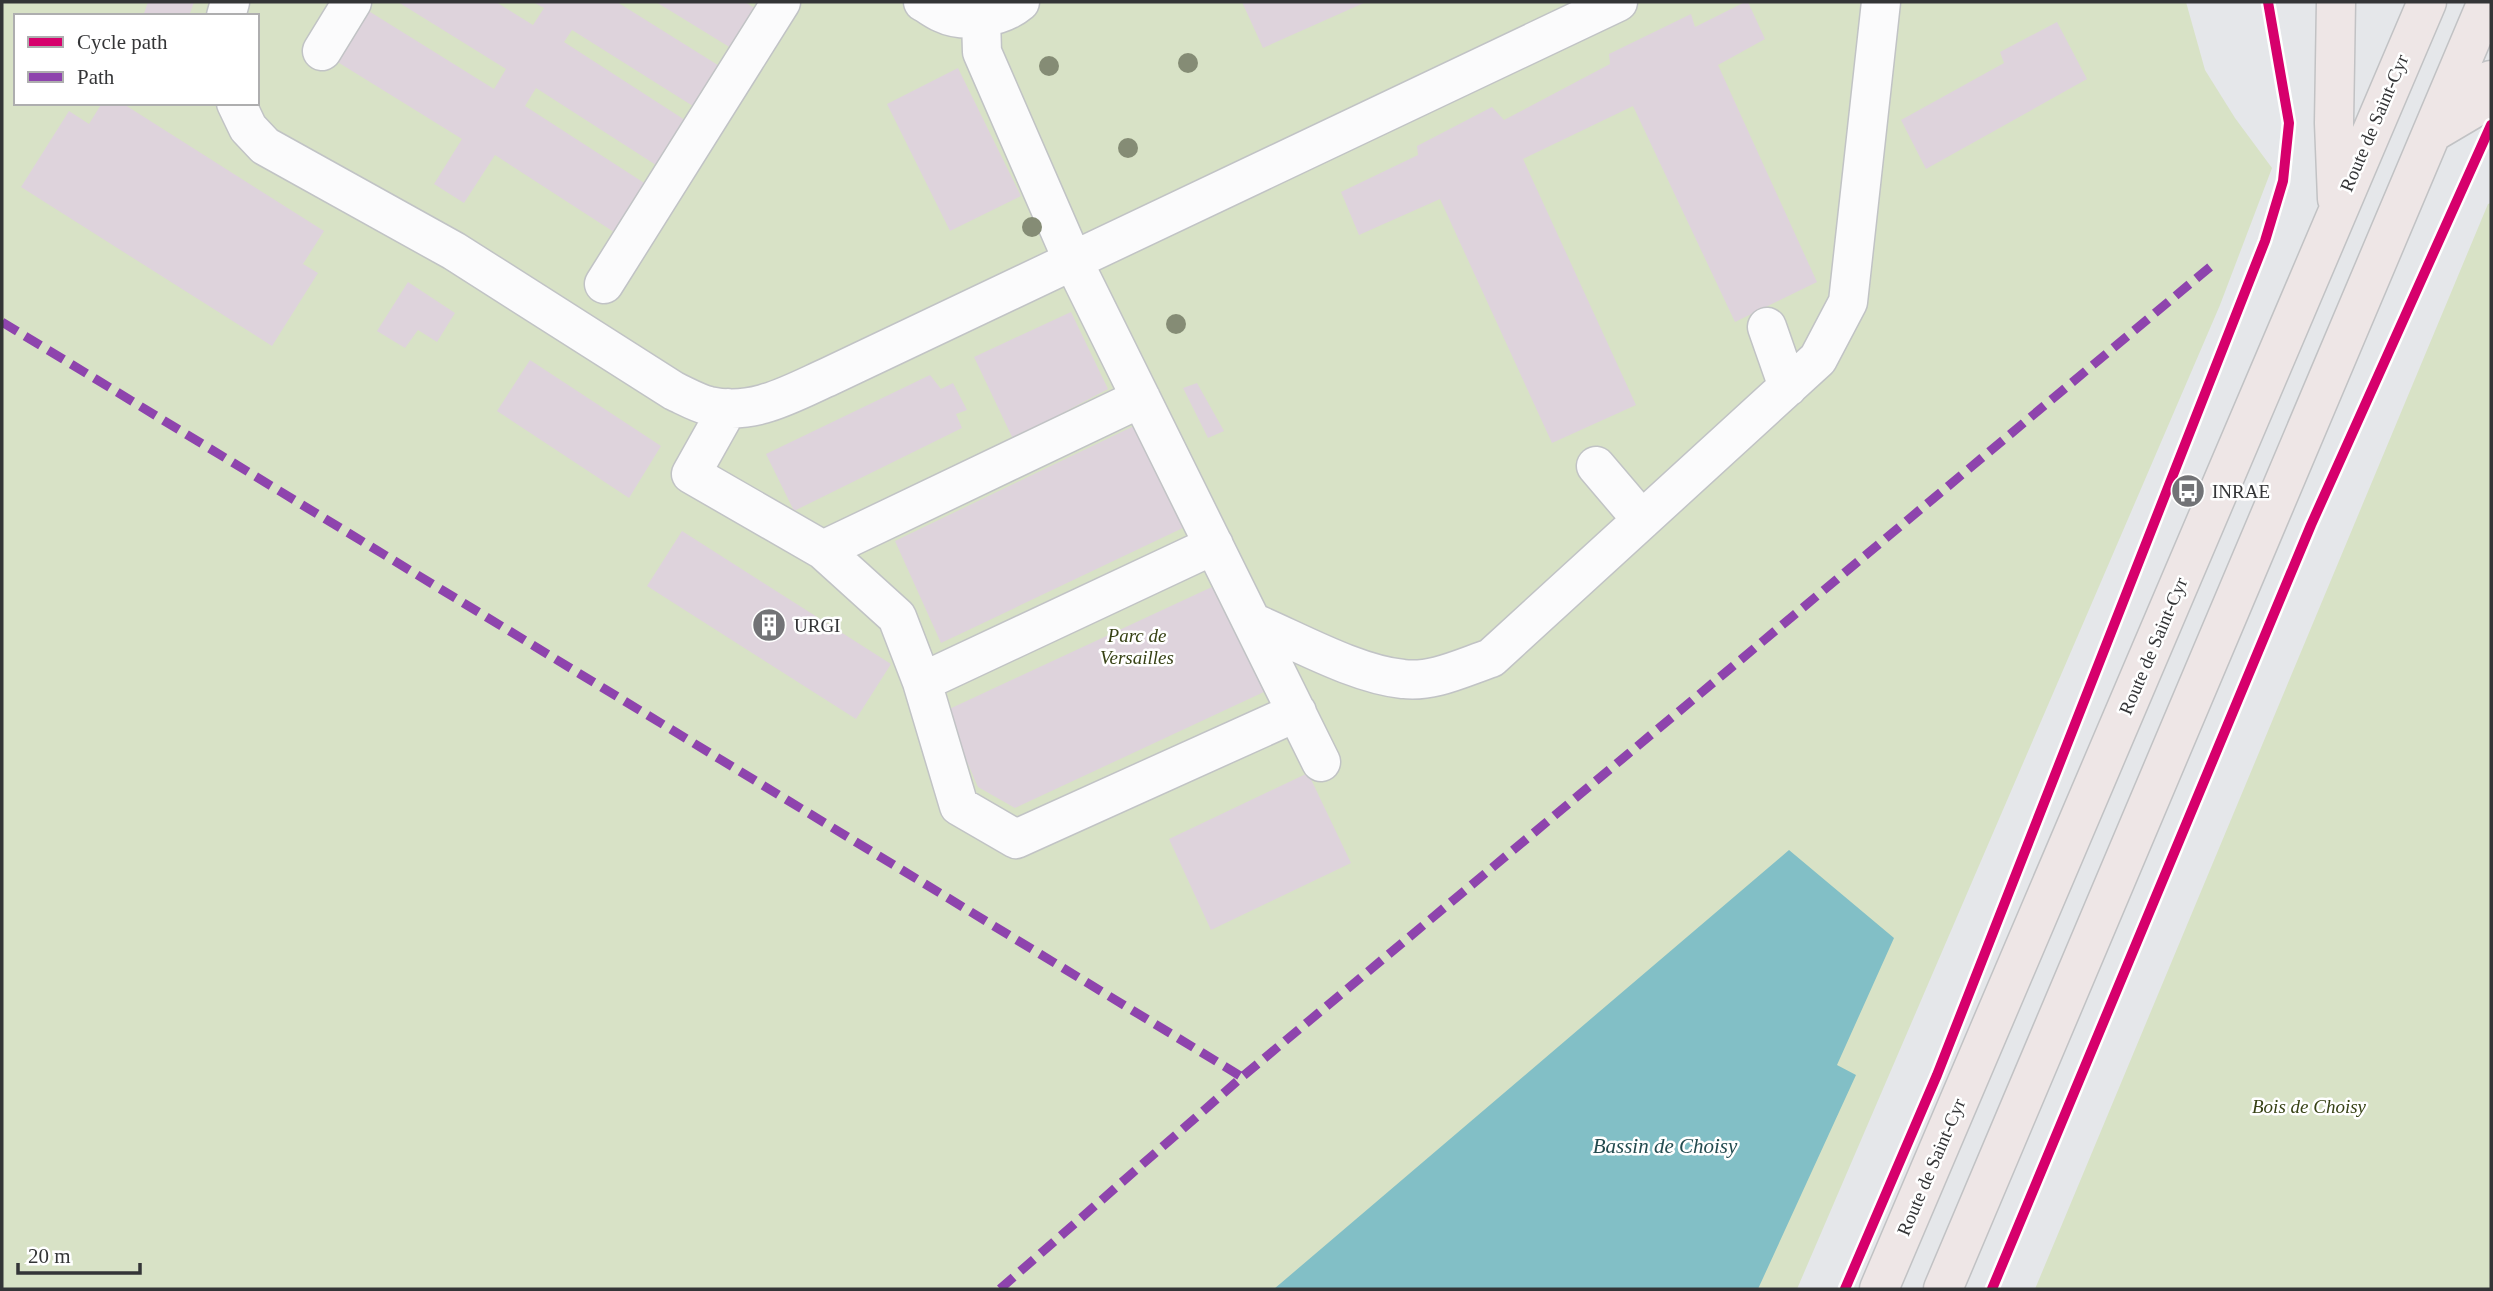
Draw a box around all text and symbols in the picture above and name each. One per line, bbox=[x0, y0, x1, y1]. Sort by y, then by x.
legend bbox=[14, 14, 259, 105]
text: Cycle path bbox=[77, 30, 168, 54]
street label: Route de Saint-Cyr bbox=[2336, 51, 2413, 195]
text: Path bbox=[77, 65, 115, 89]
bus stop icon: INRAE bbox=[2169, 472, 2207, 510]
place label: INRAE bbox=[2212, 481, 2270, 502]
street label: Route de Saint-Cyr bbox=[2115, 574, 2192, 718]
building icon: URGI bbox=[750, 606, 788, 644]
place label: URGI bbox=[794, 615, 840, 636]
park label: Parc de Versailles bbox=[1100, 625, 1174, 668]
street label: Route de Saint-Cyr bbox=[1893, 1095, 1970, 1239]
park label: Bois de Choisy bbox=[2252, 1096, 2367, 1117]
water label: Bassin de Choisy bbox=[1593, 1134, 1738, 1158]
scale bar bbox=[18, 1232, 140, 1276]
text: 20 m bbox=[28, 1244, 71, 1268]

